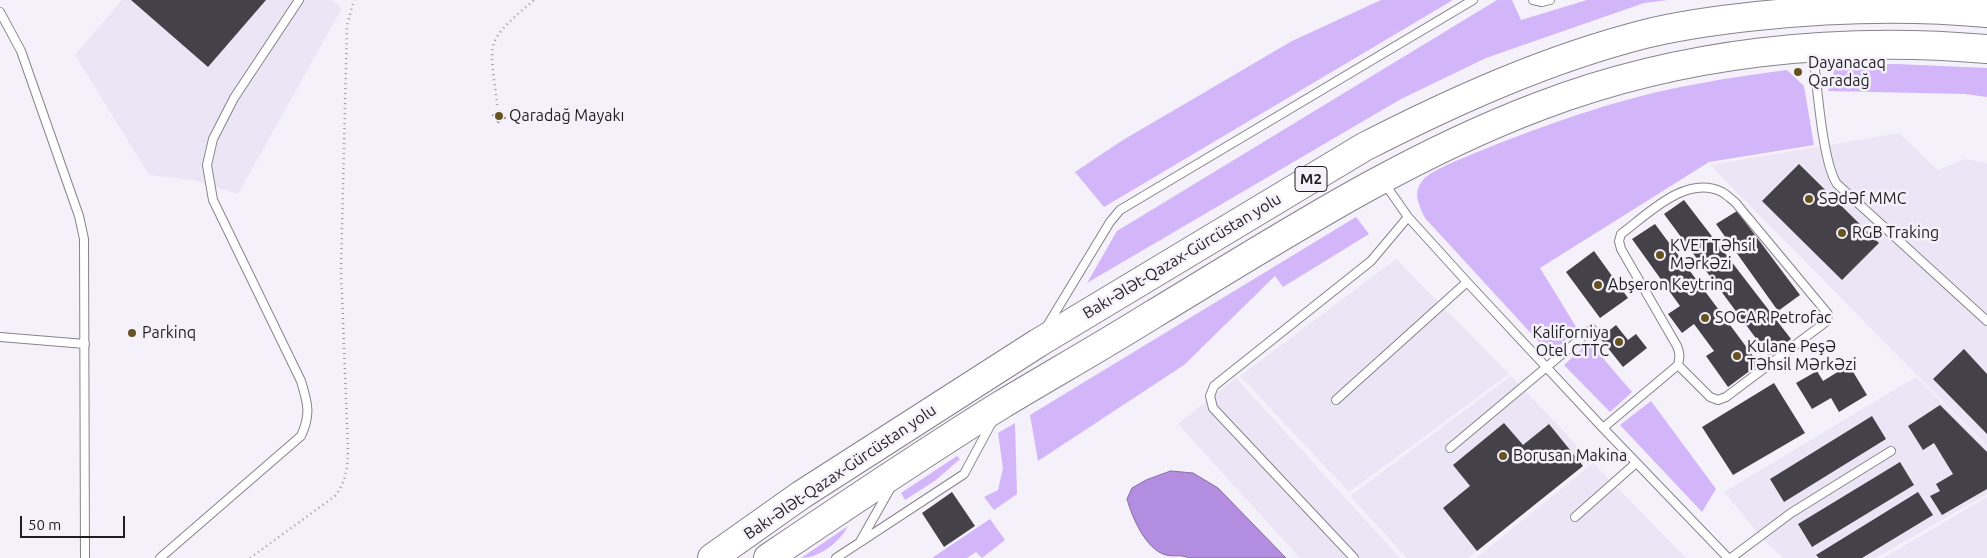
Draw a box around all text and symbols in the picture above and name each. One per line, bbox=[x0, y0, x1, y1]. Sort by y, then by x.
place label: Dayanacaq Qaradağ bbox=[1808, 53, 1886, 91]
marker: Dayanacaq Qaradağ bbox=[1792, 66, 1804, 78]
place label: Qaradağ Mayakı bbox=[509, 106, 624, 126]
marker: Qaradağ Mayakı bbox=[493, 110, 505, 122]
road number: M2 bbox=[1295, 166, 1327, 192]
street label: Bakı-Ələt-Qazax-Gürcüstan yolu bbox=[1079, 189, 1285, 323]
place label: Sədəf MMC bbox=[1819, 189, 1906, 209]
marker: Sədəf MMC bbox=[1803, 193, 1815, 205]
place label: RGB Traking bbox=[1852, 223, 1939, 243]
marker: RGB Traking bbox=[1836, 227, 1848, 239]
place label: KVET Təhsil Mərkəzi bbox=[1670, 236, 1756, 274]
marker: KVET Təhsil Mərkəzi bbox=[1654, 249, 1666, 261]
place label: Abşeron Keytrinq bbox=[1608, 275, 1733, 295]
marker: Abşeron Keytrinq bbox=[1592, 279, 1604, 291]
place label: SOCAR Petrofac bbox=[1715, 308, 1832, 328]
marker: SOCAR Petrofac bbox=[1699, 312, 1711, 324]
place label: Parkinq bbox=[142, 323, 196, 343]
place label: Kaliforniya Otel CTTC bbox=[1533, 323, 1609, 361]
marker: Parkinq bbox=[126, 327, 138, 339]
marker: Kaliforniya Otel CTTC bbox=[1613, 336, 1625, 348]
place label: Kulane Peşə Təhsil Mərkəzi bbox=[1747, 337, 1857, 375]
marker: Kulane Peşə Təhsil Mərkəzi bbox=[1731, 350, 1743, 362]
street label: Bakı-Ələt-Qazax-Gürcüstan yolu bbox=[740, 400, 940, 544]
place label: Borusan Makina bbox=[1513, 446, 1627, 466]
marker: Borusan Makina bbox=[1497, 450, 1509, 462]
scale bar bbox=[22, 506, 128, 538]
text: 50 m bbox=[28, 516, 61, 533]

